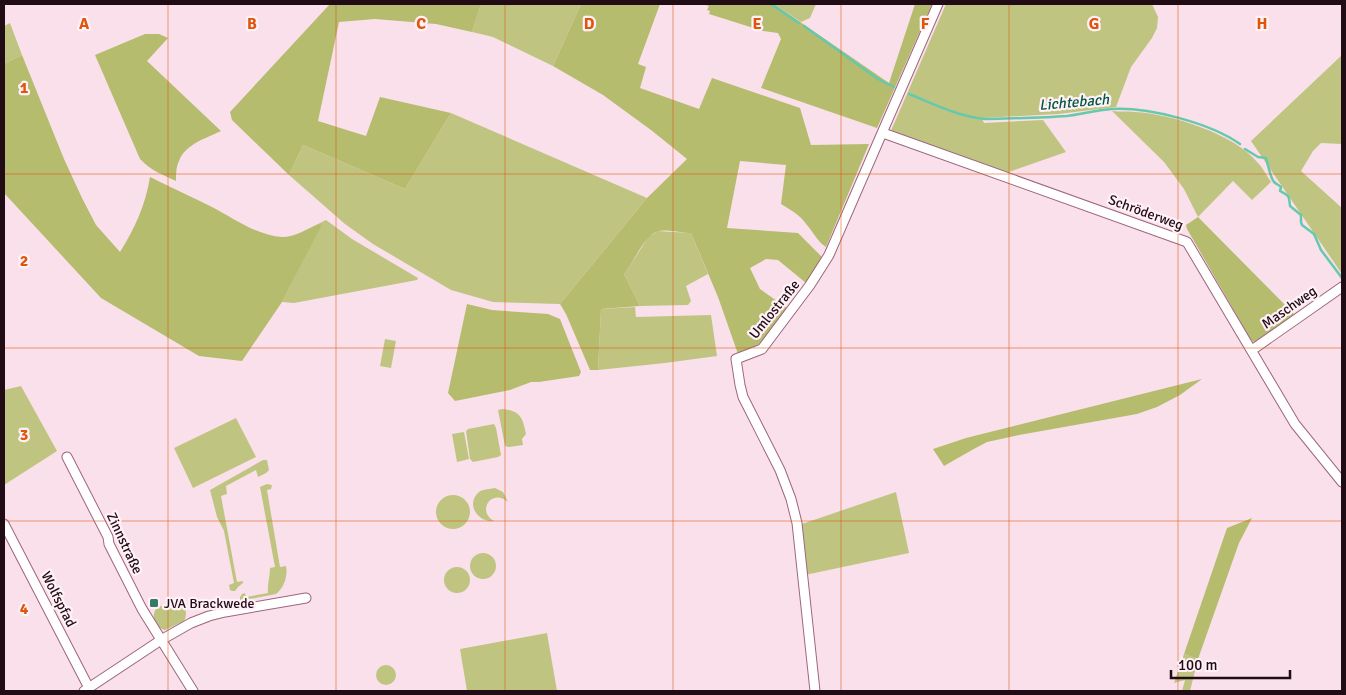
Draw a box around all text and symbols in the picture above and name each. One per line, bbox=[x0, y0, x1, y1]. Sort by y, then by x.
text: A bbox=[79, 14, 90, 34]
text: B bbox=[247, 14, 257, 34]
text: C bbox=[416, 14, 426, 34]
text: D bbox=[584, 14, 595, 34]
text: E bbox=[752, 14, 762, 34]
text: F bbox=[921, 14, 930, 34]
text: G bbox=[1089, 14, 1099, 34]
text: H bbox=[1257, 14, 1267, 34]
text: 1 bbox=[20, 78, 29, 98]
water label: Lichtebach bbox=[1038, 90, 1111, 114]
street label: Schröderweg bbox=[1106, 191, 1186, 234]
text: 2 bbox=[20, 251, 28, 271]
street label: Umlostraße bbox=[746, 276, 803, 342]
street label: Maschweg bbox=[1259, 282, 1320, 332]
text: 3 bbox=[20, 425, 28, 445]
street label: Zinnstraße bbox=[103, 510, 146, 577]
street label: Wolfspfad bbox=[37, 569, 80, 630]
place label: JVA Brackwede bbox=[164, 595, 255, 612]
marker: JVA Brackwede bbox=[148, 597, 160, 609]
text: 4 bbox=[20, 599, 29, 619]
scale bar bbox=[1171, 648, 1290, 680]
text: 100 m bbox=[1178, 656, 1218, 674]

